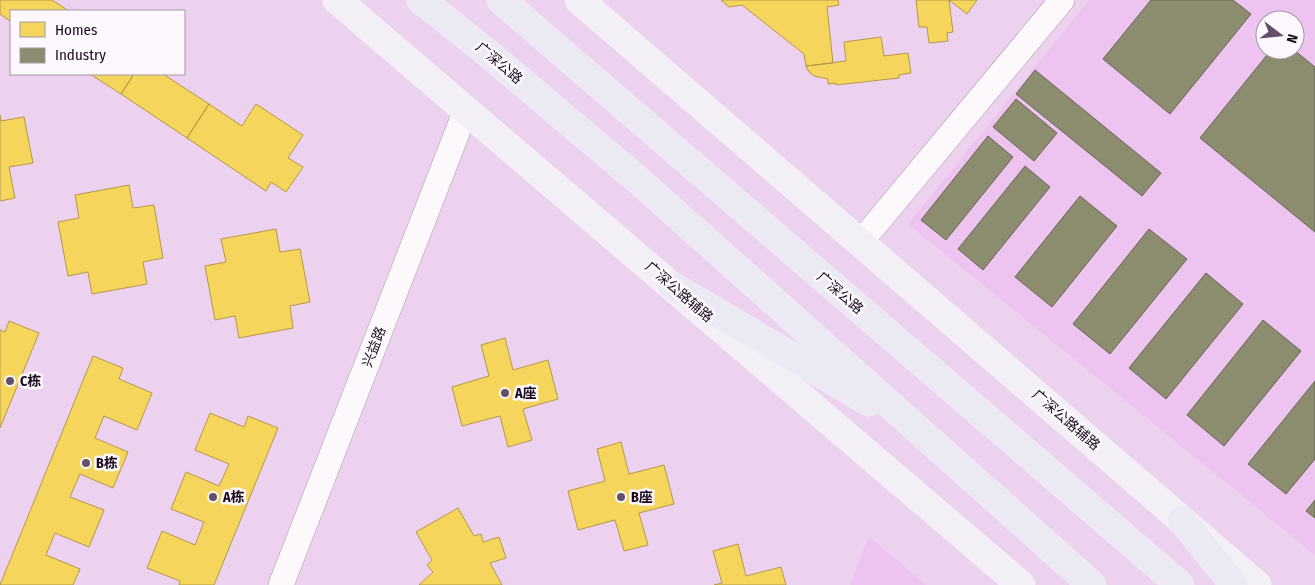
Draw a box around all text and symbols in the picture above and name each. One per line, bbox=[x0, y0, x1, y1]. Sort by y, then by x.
legend bbox=[10, 10, 185, 75]
north arrow bbox=[1255, 10, 1305, 60]
text: Homes bbox=[55, 21, 97, 39]
text: N bbox=[1283, 32, 1301, 45]
street label: 广深公路 bbox=[472, 38, 526, 88]
text: Industry bbox=[55, 46, 106, 64]
street label: 广深公路辅路 bbox=[642, 258, 716, 326]
street label: 广深公路 bbox=[813, 268, 867, 318]
street label: 兴益路 bbox=[359, 324, 389, 370]
place label: C栋 bbox=[20, 373, 41, 390]
marker: C栋 bbox=[4, 375, 16, 387]
place label: A座 bbox=[514, 385, 537, 402]
street label: 广深公路辅路 bbox=[1029, 386, 1103, 454]
marker: A座 bbox=[499, 387, 511, 399]
place label: B栋 bbox=[96, 455, 118, 472]
marker: B栋 bbox=[80, 457, 92, 469]
place label: A栋 bbox=[222, 489, 245, 506]
place label: B座 bbox=[631, 489, 653, 506]
marker: A栋 bbox=[207, 491, 219, 503]
marker: B座 bbox=[615, 491, 627, 503]

